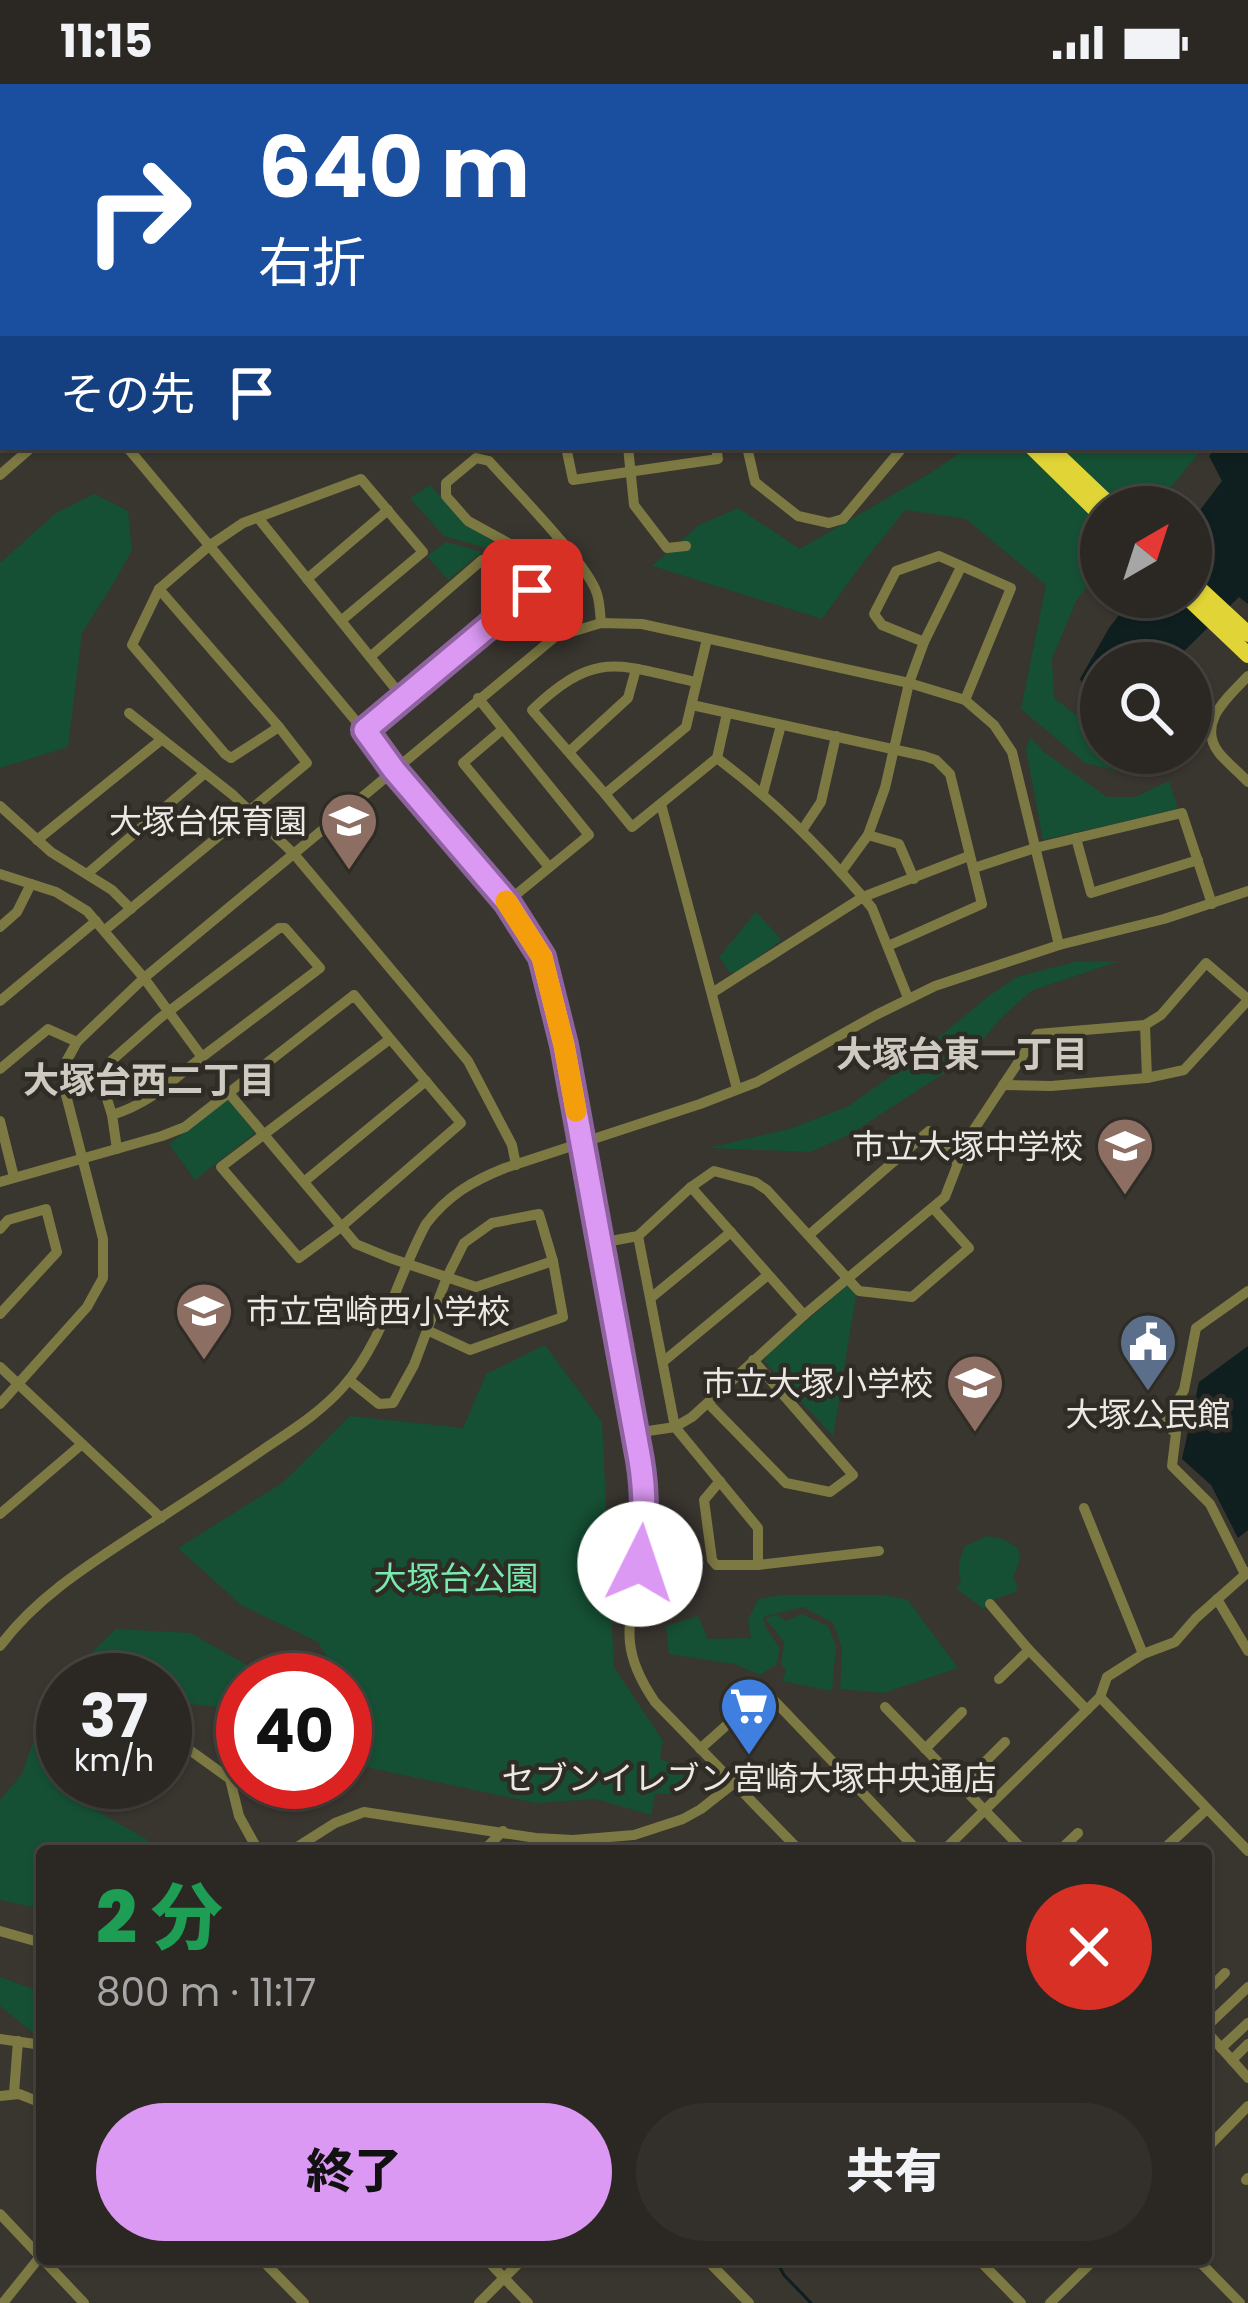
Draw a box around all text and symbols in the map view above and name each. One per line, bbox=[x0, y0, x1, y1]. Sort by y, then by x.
text: 11:15 bbox=[60, 10, 153, 73]
text: 640 m bbox=[258, 109, 530, 226]
icon: right bbox=[60, 132, 216, 288]
text: 右折 bbox=[258, 225, 366, 301]
icon: arrive bbox=[219, 360, 285, 426]
text: その先 bbox=[60, 363, 195, 426]
north arrow bbox=[1080, 486, 1212, 618]
map controls bbox=[1080, 486, 1212, 774]
pin bbox=[481, 539, 583, 641]
icon: arrive bbox=[499, 557, 565, 623]
button: search bbox=[1080, 642, 1212, 774]
school or university icon: 大塚台保育園 bbox=[318, 790, 380, 872]
place label: 大塚台保育園 bbox=[109, 798, 307, 845]
district label: 大塚台東一丁目 bbox=[836, 1029, 1088, 1080]
district label: 大塚台西二丁目 bbox=[23, 1055, 275, 1106]
school or university icon: 市立大塚中学校 bbox=[1094, 1115, 1156, 1197]
place label: 市立大塚中学校 bbox=[852, 1123, 1083, 1170]
school or university icon: 市立宮崎西小学校 bbox=[173, 1280, 235, 1362]
place label: 市立宮崎西小学校 bbox=[246, 1288, 510, 1335]
public building icon: 大塚公民館 bbox=[1117, 1311, 1179, 1393]
school or university icon: 市立大塚小学校 bbox=[944, 1352, 1006, 1434]
place label: 市立大塚小学校 bbox=[702, 1360, 933, 1407]
place label: 大塚公民館 bbox=[1066, 1391, 1231, 1438]
position arrow bbox=[577, 1501, 703, 1627]
park label: 大塚台公園 bbox=[374, 1555, 539, 1602]
speed limit sign: 40 bbox=[216, 1653, 372, 1809]
text: 37 bbox=[80, 1674, 148, 1758]
supermarket icon: セブンイレブン宮崎大塚中央通店 bbox=[718, 1675, 780, 1757]
text: km/h bbox=[74, 1739, 154, 1782]
place label: セブンイレブン宮崎大塚中央通店 bbox=[502, 1755, 997, 1802]
text: 2 分 bbox=[96, 1867, 223, 1968]
button: close bbox=[1026, 1884, 1152, 2010]
text: 800 m · 11:17 bbox=[96, 1965, 316, 2020]
button: 終了 bbox=[96, 2103, 612, 2241]
button: 共有 bbox=[636, 2103, 1152, 2241]

